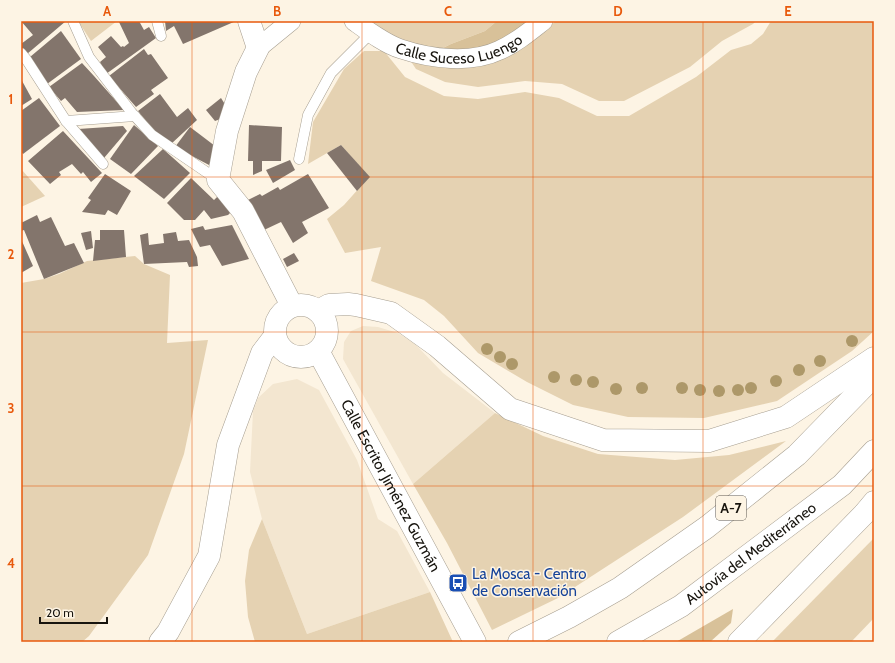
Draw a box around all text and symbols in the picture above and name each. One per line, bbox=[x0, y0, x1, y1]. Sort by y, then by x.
text: A bbox=[103, 3, 112, 19]
text: B bbox=[273, 3, 281, 19]
text: C bbox=[444, 3, 452, 19]
text: D bbox=[613, 3, 623, 19]
text: E bbox=[784, 3, 792, 19]
street label: Calle Suceso Luengo bbox=[393, 31, 526, 68]
text: 1 bbox=[9, 91, 13, 107]
text: 2 bbox=[8, 246, 15, 262]
street label: Calle Escritor Jiménez Guzmán bbox=[337, 396, 444, 575]
text: 3 bbox=[7, 400, 15, 416]
road number: A-7 bbox=[716, 496, 746, 520]
street label: Autovía del Mediterráneo bbox=[682, 499, 820, 608]
text: 4 bbox=[7, 555, 15, 571]
place label: La Mosca - Centro de Conservación bbox=[472, 565, 587, 600]
bus stop icon: La Mosca - Centro de Conservación bbox=[447, 572, 469, 594]
scale bar bbox=[40, 599, 107, 625]
text: 20 m bbox=[46, 605, 74, 620]

